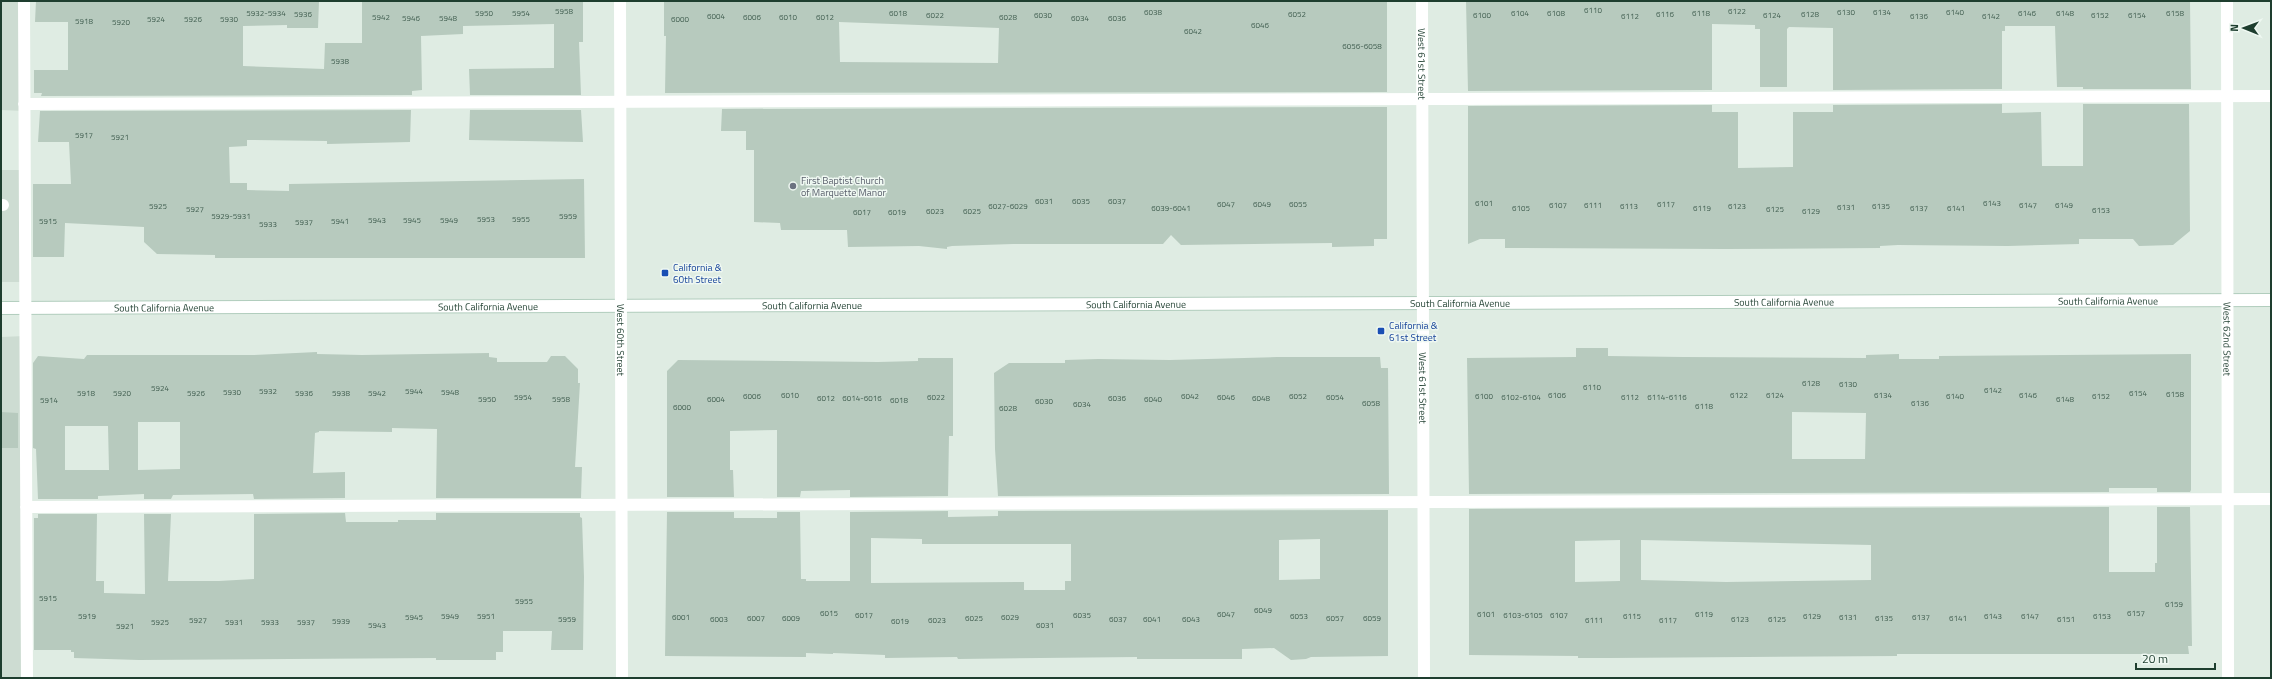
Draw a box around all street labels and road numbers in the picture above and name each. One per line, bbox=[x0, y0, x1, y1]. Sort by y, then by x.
street label: West 61st Street bbox=[1414, 28, 1429, 100]
street label: South California Avenue bbox=[2058, 293, 2158, 309]
street label: South California Avenue bbox=[1734, 295, 1834, 310]
street label: South California Avenue bbox=[1410, 296, 1510, 311]
street label: South California Avenue bbox=[1086, 297, 1186, 312]
street label: South California Avenue bbox=[762, 298, 862, 313]
street label: South California Avenue bbox=[438, 299, 538, 314]
street label: South California Avenue bbox=[114, 300, 214, 316]
street label: West 62nd Street bbox=[2219, 302, 2235, 377]
street label: West 60th Street bbox=[613, 304, 628, 377]
street label: West 61st Street bbox=[1415, 352, 1430, 424]

